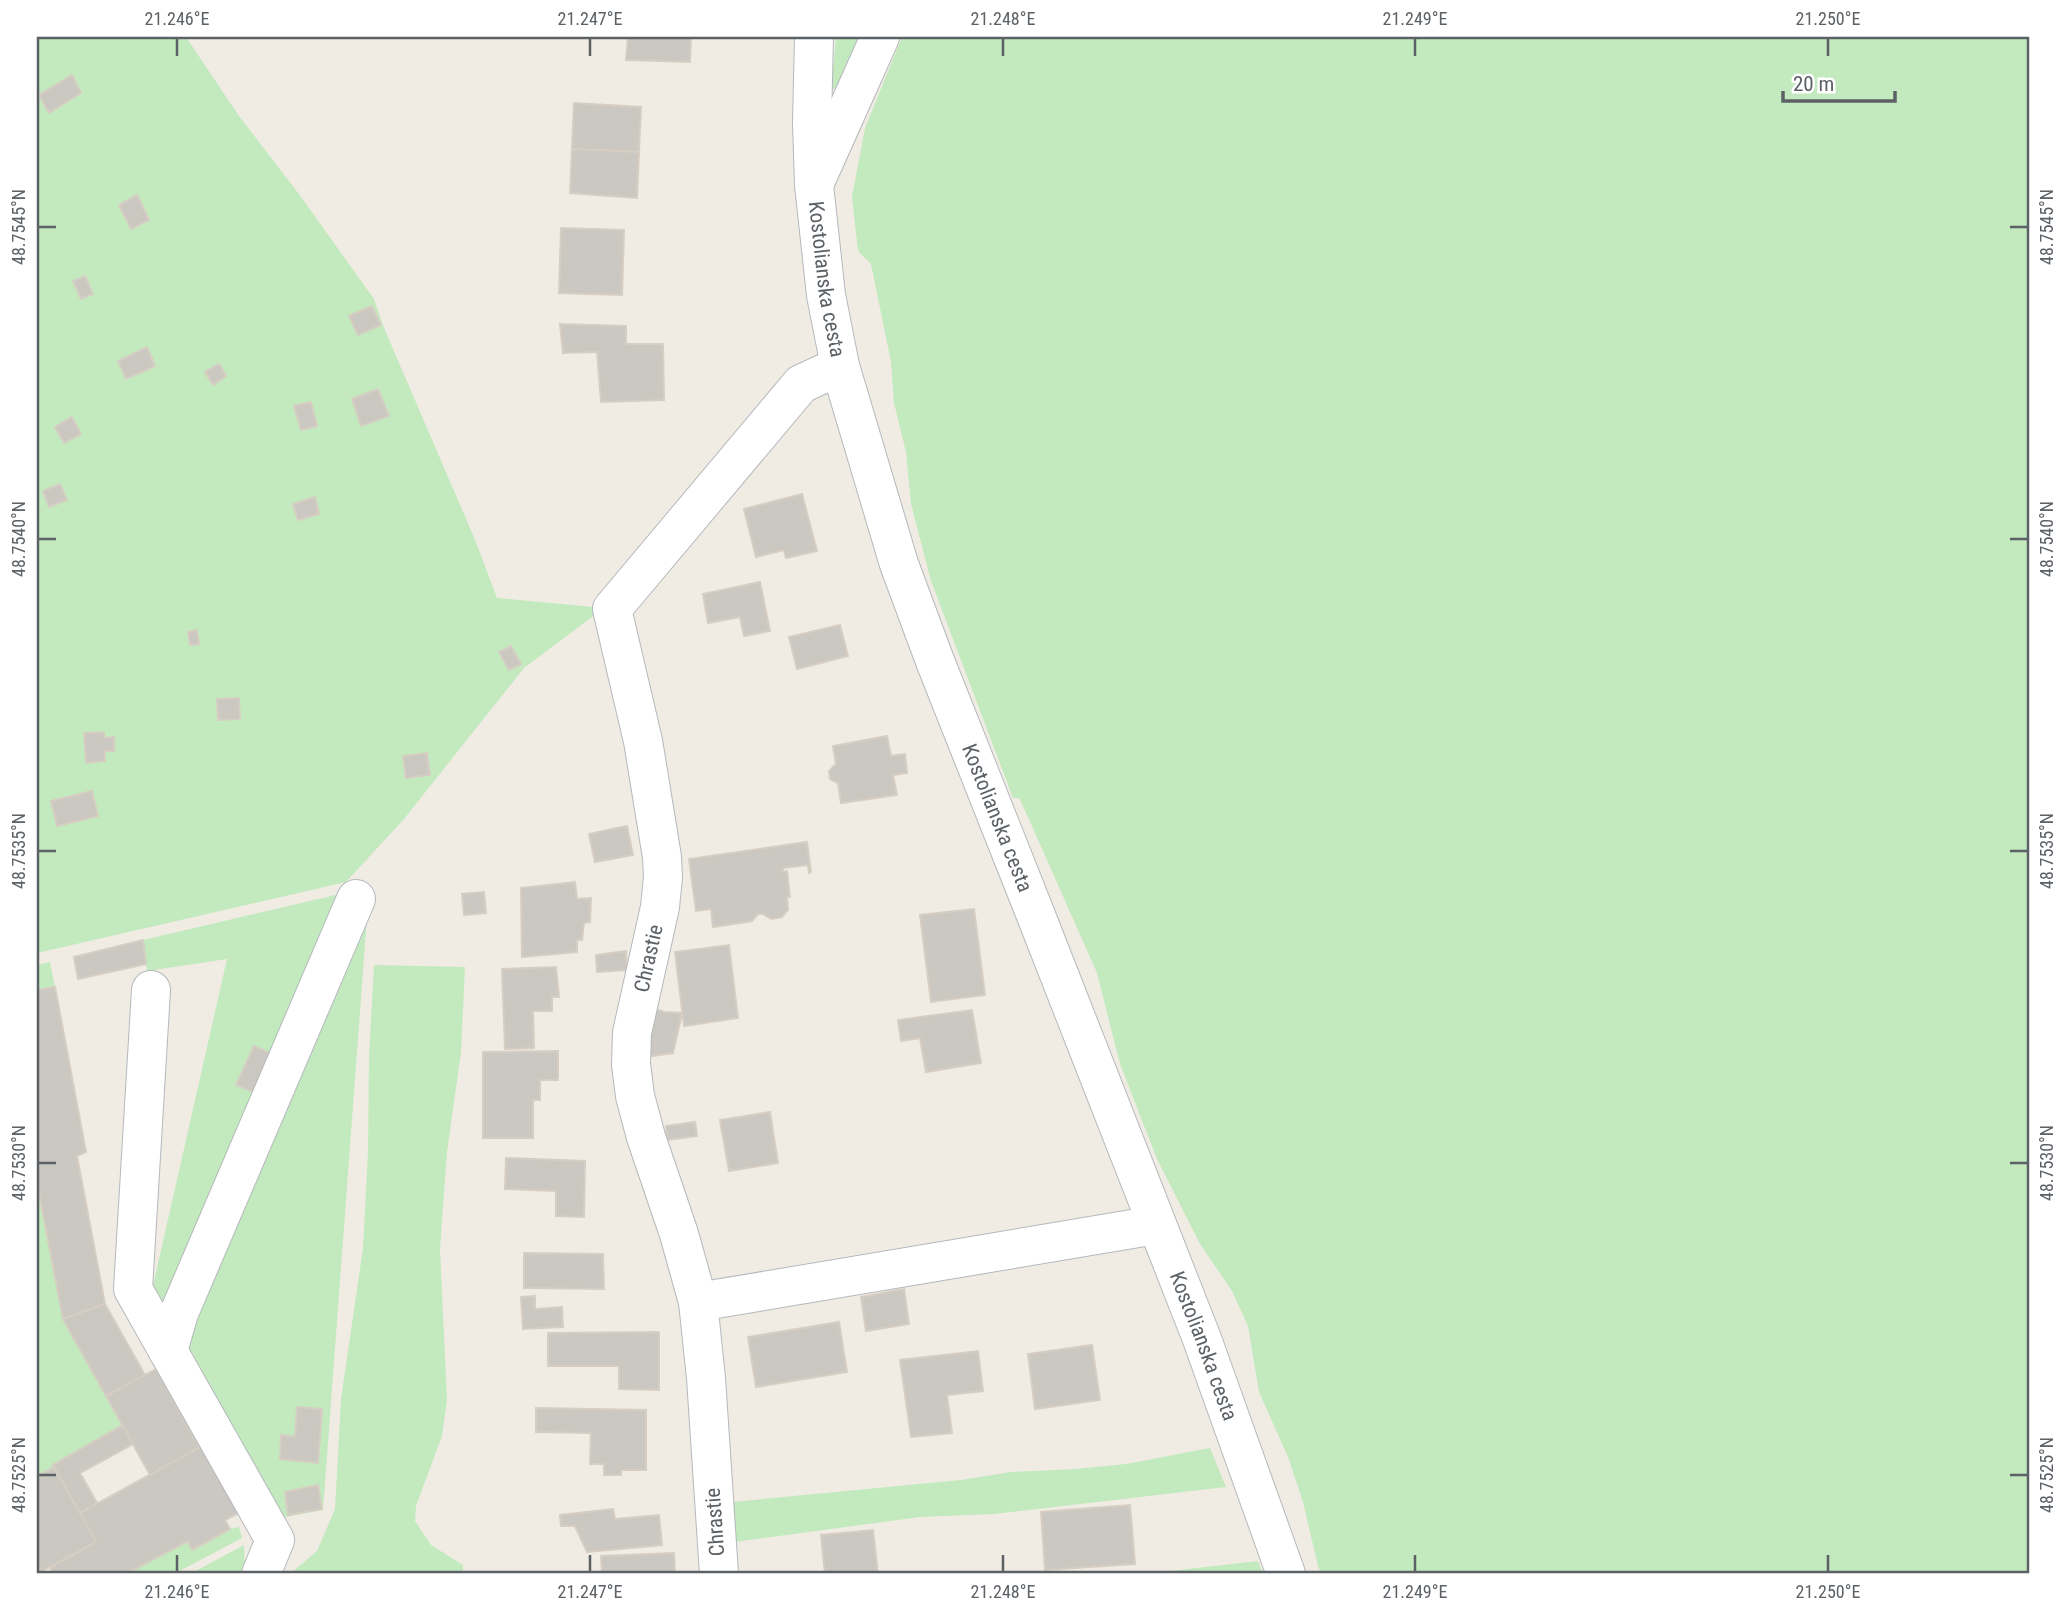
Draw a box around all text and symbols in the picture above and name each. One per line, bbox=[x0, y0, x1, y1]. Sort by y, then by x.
text: 21.246°E bbox=[145, 8, 209, 29]
text: 21.247°E bbox=[558, 8, 622, 29]
text: 21.248°E bbox=[971, 8, 1035, 29]
text: 21.249°E bbox=[1383, 8, 1447, 29]
text: 21.250°E bbox=[1796, 8, 1860, 29]
scale bar bbox=[1783, 60, 1895, 104]
text: 20 m bbox=[1793, 72, 1834, 96]
text: 48.7545°N bbox=[8, 189, 29, 265]
text: 48.7545°N bbox=[2036, 189, 2057, 265]
street label: Kostolianska cesta bbox=[804, 200, 850, 359]
text: 48.7540°N bbox=[8, 501, 29, 577]
text: 48.7540°N bbox=[2036, 501, 2057, 577]
street label: Kostolianska cesta bbox=[957, 741, 1037, 895]
text: 48.7535°N bbox=[8, 813, 29, 889]
text: 48.7535°N bbox=[2036, 813, 2057, 889]
street label: Chrastie bbox=[629, 922, 668, 995]
text: 48.7530°N bbox=[8, 1125, 29, 1201]
text: 48.7530°N bbox=[2036, 1125, 2057, 1201]
street label: Kostolianska cesta bbox=[1165, 1268, 1242, 1424]
text: 48.7525°N bbox=[8, 1437, 29, 1513]
text: 48.7525°N bbox=[2036, 1437, 2057, 1513]
street label: Chrastie bbox=[701, 1487, 729, 1557]
text: 21.246°E bbox=[145, 1581, 209, 1602]
text: 21.247°E bbox=[558, 1581, 622, 1602]
text: 21.248°E bbox=[971, 1581, 1035, 1602]
text: 21.249°E bbox=[1383, 1581, 1447, 1602]
text: 21.250°E bbox=[1796, 1581, 1860, 1602]

